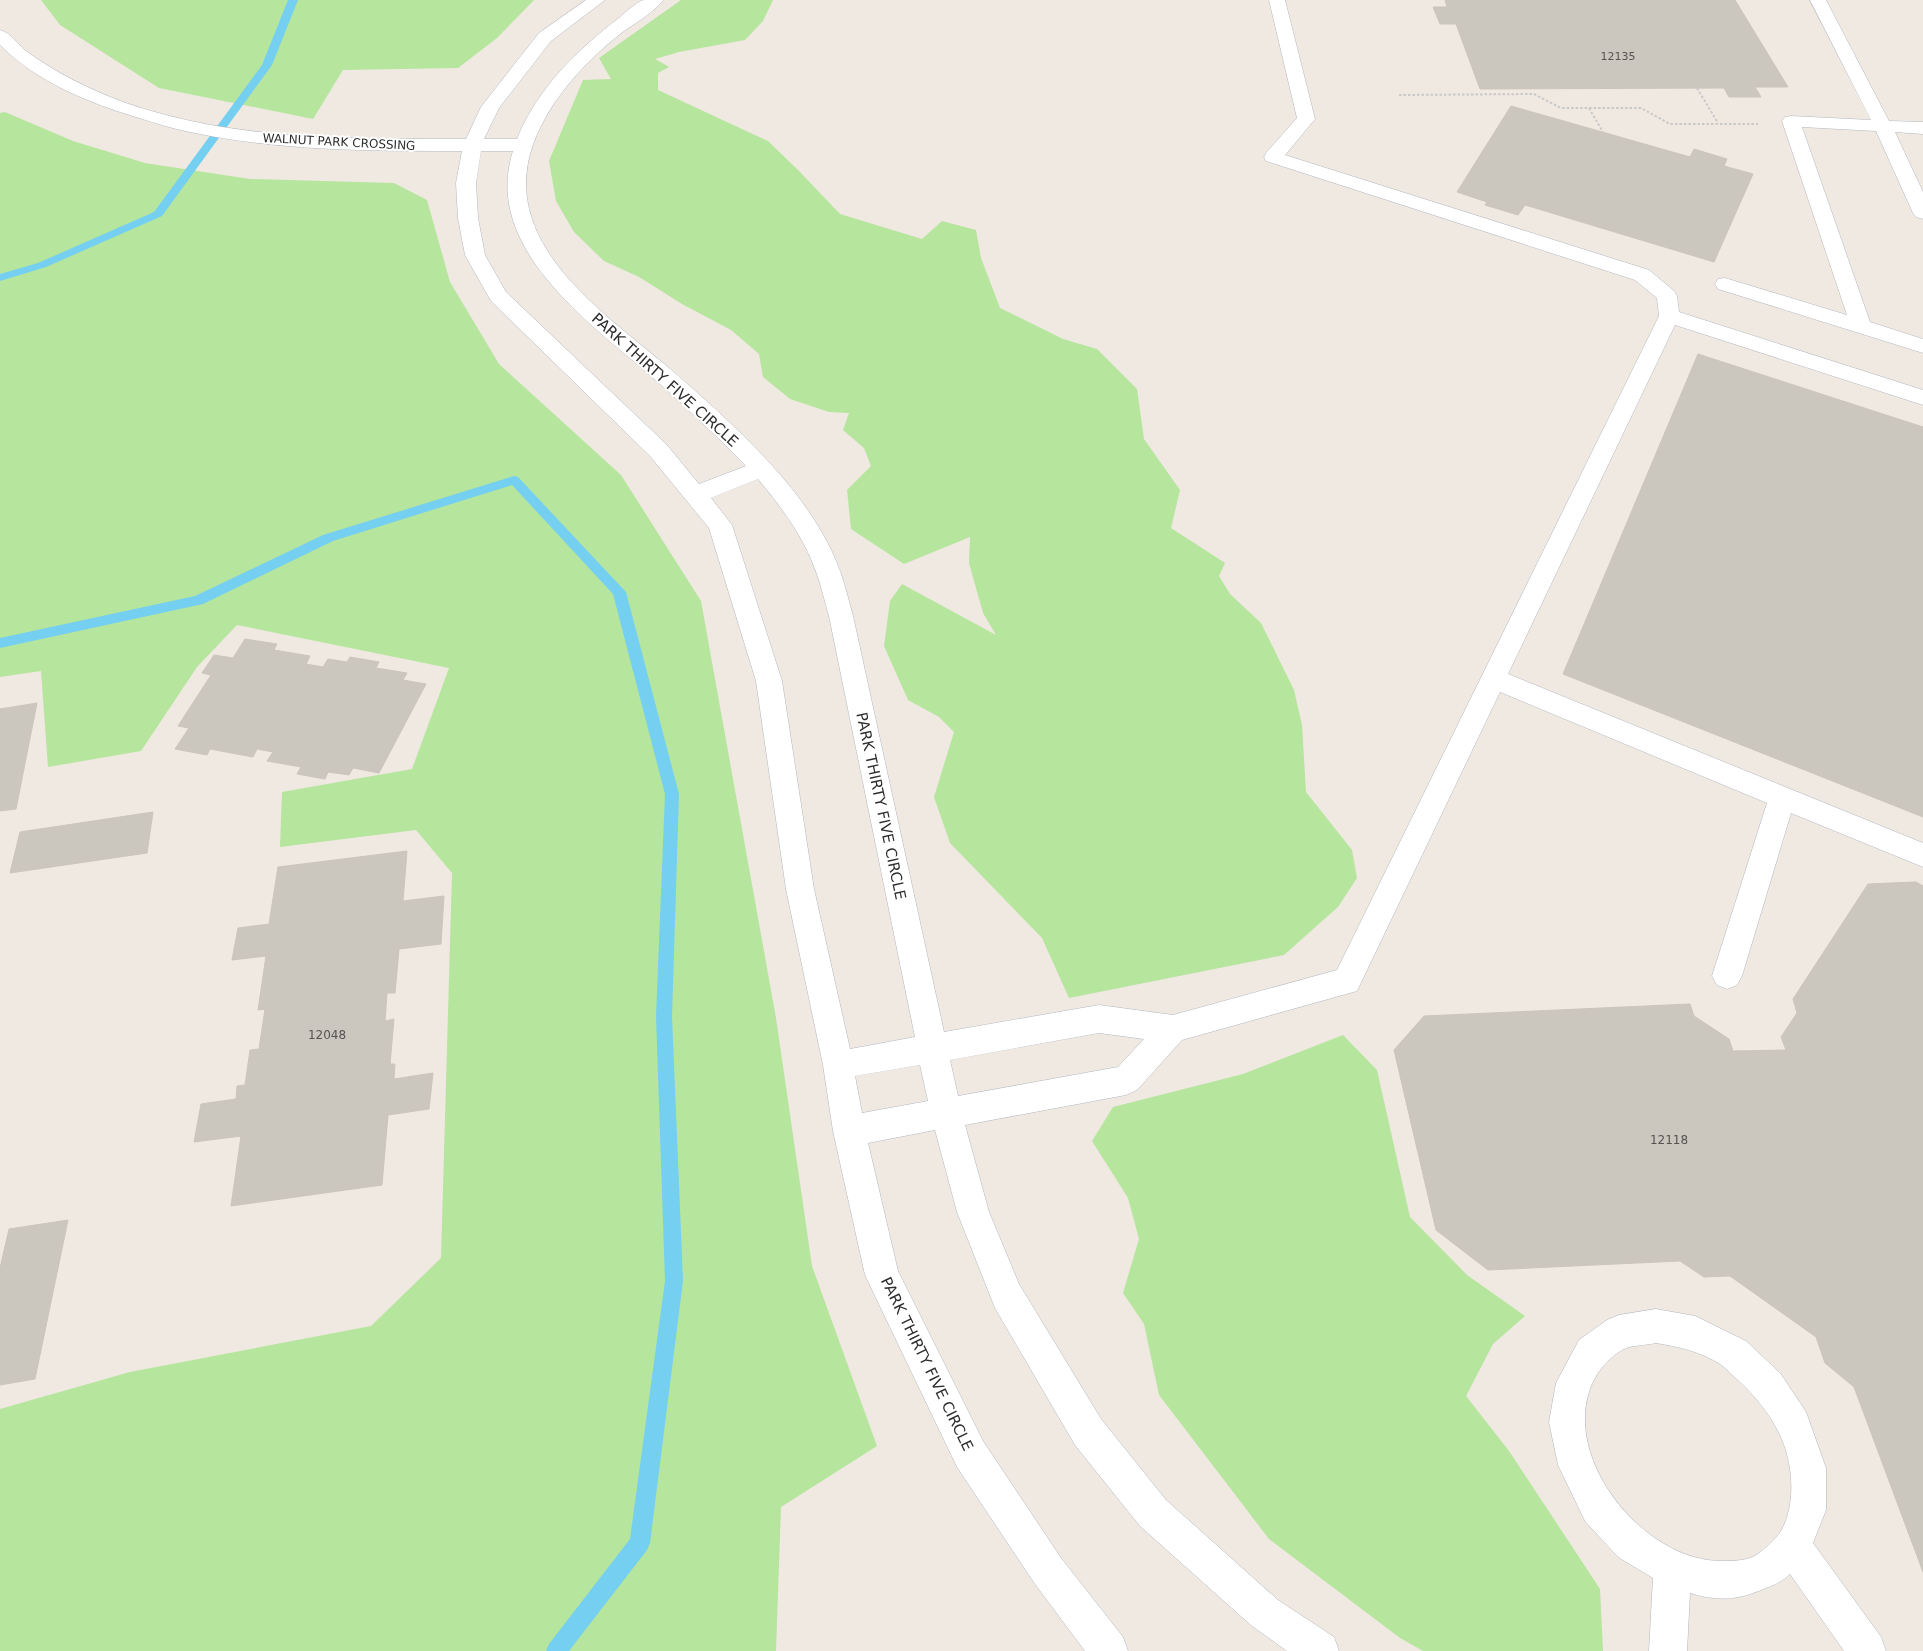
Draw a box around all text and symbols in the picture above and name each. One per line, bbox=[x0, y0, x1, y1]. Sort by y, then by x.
house number: 12135 bbox=[1601, 50, 1636, 63]
street label: WALNUT PARK CROSSING bbox=[262, 131, 416, 153]
street label: PARK THIRTY FIVE CIRCLE bbox=[588, 309, 742, 451]
street label: PARK THIRTY FIVE CIRCLE bbox=[852, 711, 910, 901]
house number: 12048 bbox=[308, 1028, 346, 1042]
house number: 12118 bbox=[1650, 1133, 1688, 1147]
street label: PARK THIRTY FIVE CIRCLE bbox=[877, 1274, 977, 1454]

